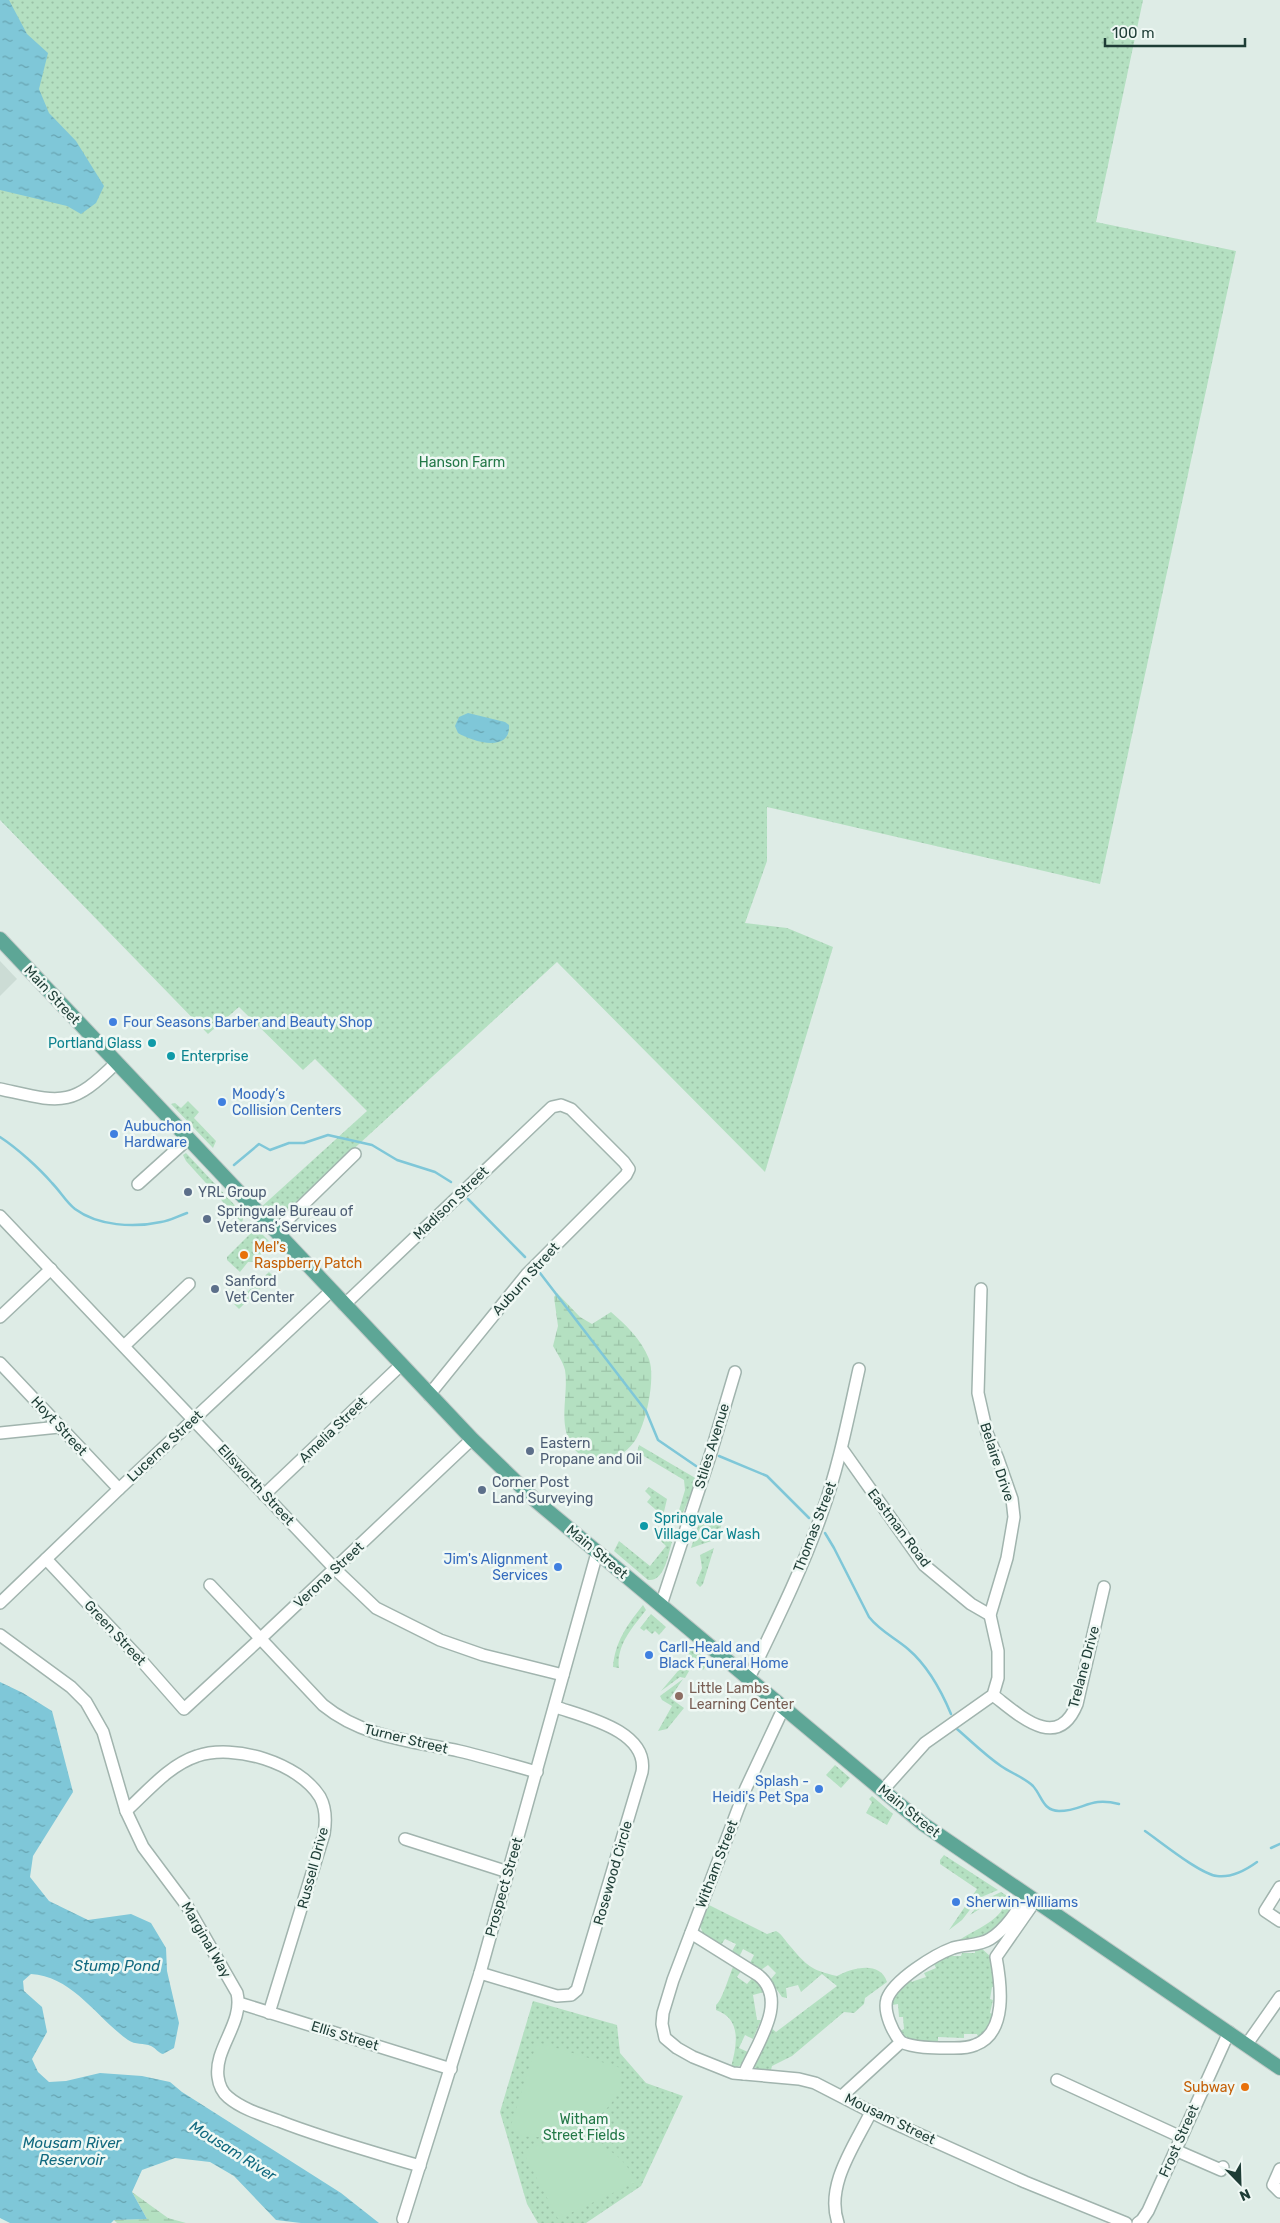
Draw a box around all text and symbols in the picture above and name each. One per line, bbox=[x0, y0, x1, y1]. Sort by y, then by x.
scale bar bbox=[1105, 15, 1245, 47]
text: 100 m bbox=[1112, 24, 1154, 42]
park label: Hanson Farm bbox=[419, 454, 505, 471]
street label: Main Street bbox=[20, 962, 84, 1028]
place label: Four Seasons Barber and Beauty Shop bbox=[123, 1014, 373, 1031]
marker: Four Seasons Barber and Beauty Shop bbox=[107, 1016, 119, 1028]
place label: Portland Glass bbox=[48, 1035, 142, 1052]
marker: Portland Glass bbox=[146, 1037, 158, 1049]
place label: Enterprise bbox=[181, 1048, 249, 1065]
marker: Enterprise bbox=[165, 1050, 177, 1062]
place label: Moody’s Collision Centers bbox=[232, 1086, 341, 1119]
marker: Moody’s Collision Centers bbox=[216, 1096, 228, 1108]
place label: Aubuchon Hardware bbox=[124, 1118, 191, 1151]
marker: Aubuchon Hardware bbox=[108, 1128, 120, 1140]
street label: Madison Street bbox=[410, 1162, 493, 1243]
place label: YRL Group bbox=[198, 1184, 267, 1201]
marker: YRL Group bbox=[182, 1186, 194, 1198]
place label: Springvale Bureau of Veterans' Services bbox=[217, 1203, 354, 1236]
marker: Springvale Bureau of Veterans' Services bbox=[201, 1213, 213, 1225]
place label: Mel's Raspberry Patch bbox=[254, 1239, 362, 1272]
street label: Auburn Street bbox=[489, 1239, 564, 1319]
marker: Mel's Raspberry Patch bbox=[238, 1249, 250, 1261]
place label: Sanford Vet Center bbox=[225, 1273, 295, 1306]
marker: Sanford Vet Center bbox=[209, 1283, 221, 1295]
street label: Hoyt Street bbox=[27, 1393, 91, 1460]
street label: Amelia Street bbox=[295, 1393, 371, 1467]
street label: Stiles Avenue bbox=[691, 1401, 733, 1491]
street label: Lucerne Street bbox=[124, 1406, 207, 1485]
street label: Belaire Drive bbox=[976, 1420, 1018, 1504]
place label: Eastern Propane and Oil bbox=[540, 1435, 642, 1468]
street label: Ellsworth Street bbox=[214, 1441, 298, 1529]
marker: Eastern Propane and Oil bbox=[524, 1445, 536, 1457]
place label: Corner Post Land Surveying bbox=[492, 1474, 593, 1507]
street label: Thomas Street bbox=[790, 1479, 840, 1575]
marker: Corner Post Land Surveying bbox=[476, 1484, 488, 1496]
street label: Eastman Road bbox=[864, 1485, 934, 1571]
place label: Springvale Village Car Wash bbox=[654, 1510, 760, 1543]
marker: Springvale Village Car Wash bbox=[638, 1520, 650, 1532]
street label: Main Street bbox=[563, 1522, 631, 1583]
street label: Verona Street bbox=[290, 1538, 368, 1612]
place label: Jim's Alignment Services bbox=[444, 1551, 549, 1584]
marker: Jim's Alignment Services bbox=[552, 1561, 564, 1573]
street label: Green Street bbox=[81, 1597, 150, 1669]
street label: Trelane Drive bbox=[1065, 1624, 1103, 1710]
place label: Carll-Heald and Black Funeral Home bbox=[659, 1639, 789, 1672]
marker: Carll-Heald and Black Funeral Home bbox=[643, 1649, 655, 1661]
place label: Little Lambs Learning Center bbox=[689, 1680, 795, 1713]
marker: Little Lambs Learning Center bbox=[673, 1690, 685, 1702]
street label: Turner Street bbox=[362, 1720, 450, 1758]
place label: Splash - Heidi's Pet Spa bbox=[712, 1773, 809, 1806]
street label: Main Street bbox=[875, 1781, 944, 1841]
marker: Splash - Heidi's Pet Spa bbox=[813, 1783, 825, 1795]
street label: Witham Street bbox=[692, 1817, 742, 1910]
street label: Rosewood Circle bbox=[590, 1819, 636, 1927]
street label: Russell Drive bbox=[294, 1825, 332, 1911]
street label: Prospect Street bbox=[482, 1835, 526, 1939]
place label: Sherwin-Williams bbox=[966, 1894, 1078, 1911]
marker: Sherwin-Williams bbox=[950, 1896, 962, 1908]
street label: Marginal Way bbox=[177, 1899, 235, 1981]
water label: Stump Pond bbox=[74, 1957, 161, 1975]
street label: Ellis Street bbox=[309, 2018, 381, 2054]
place label: Subway bbox=[1183, 2079, 1235, 2096]
marker: Subway bbox=[1239, 2081, 1251, 2093]
street label: Mousam Street bbox=[842, 2090, 939, 2149]
street label: Frost Street bbox=[1155, 2102, 1203, 2180]
park label: Witham Street Fields bbox=[543, 2111, 625, 2144]
water label: Mousam River bbox=[186, 2117, 281, 2185]
water label: Mousam River Reservoir bbox=[23, 2134, 123, 2169]
north arrow bbox=[1215, 2158, 1265, 2208]
text: N bbox=[1237, 2185, 1253, 2204]

